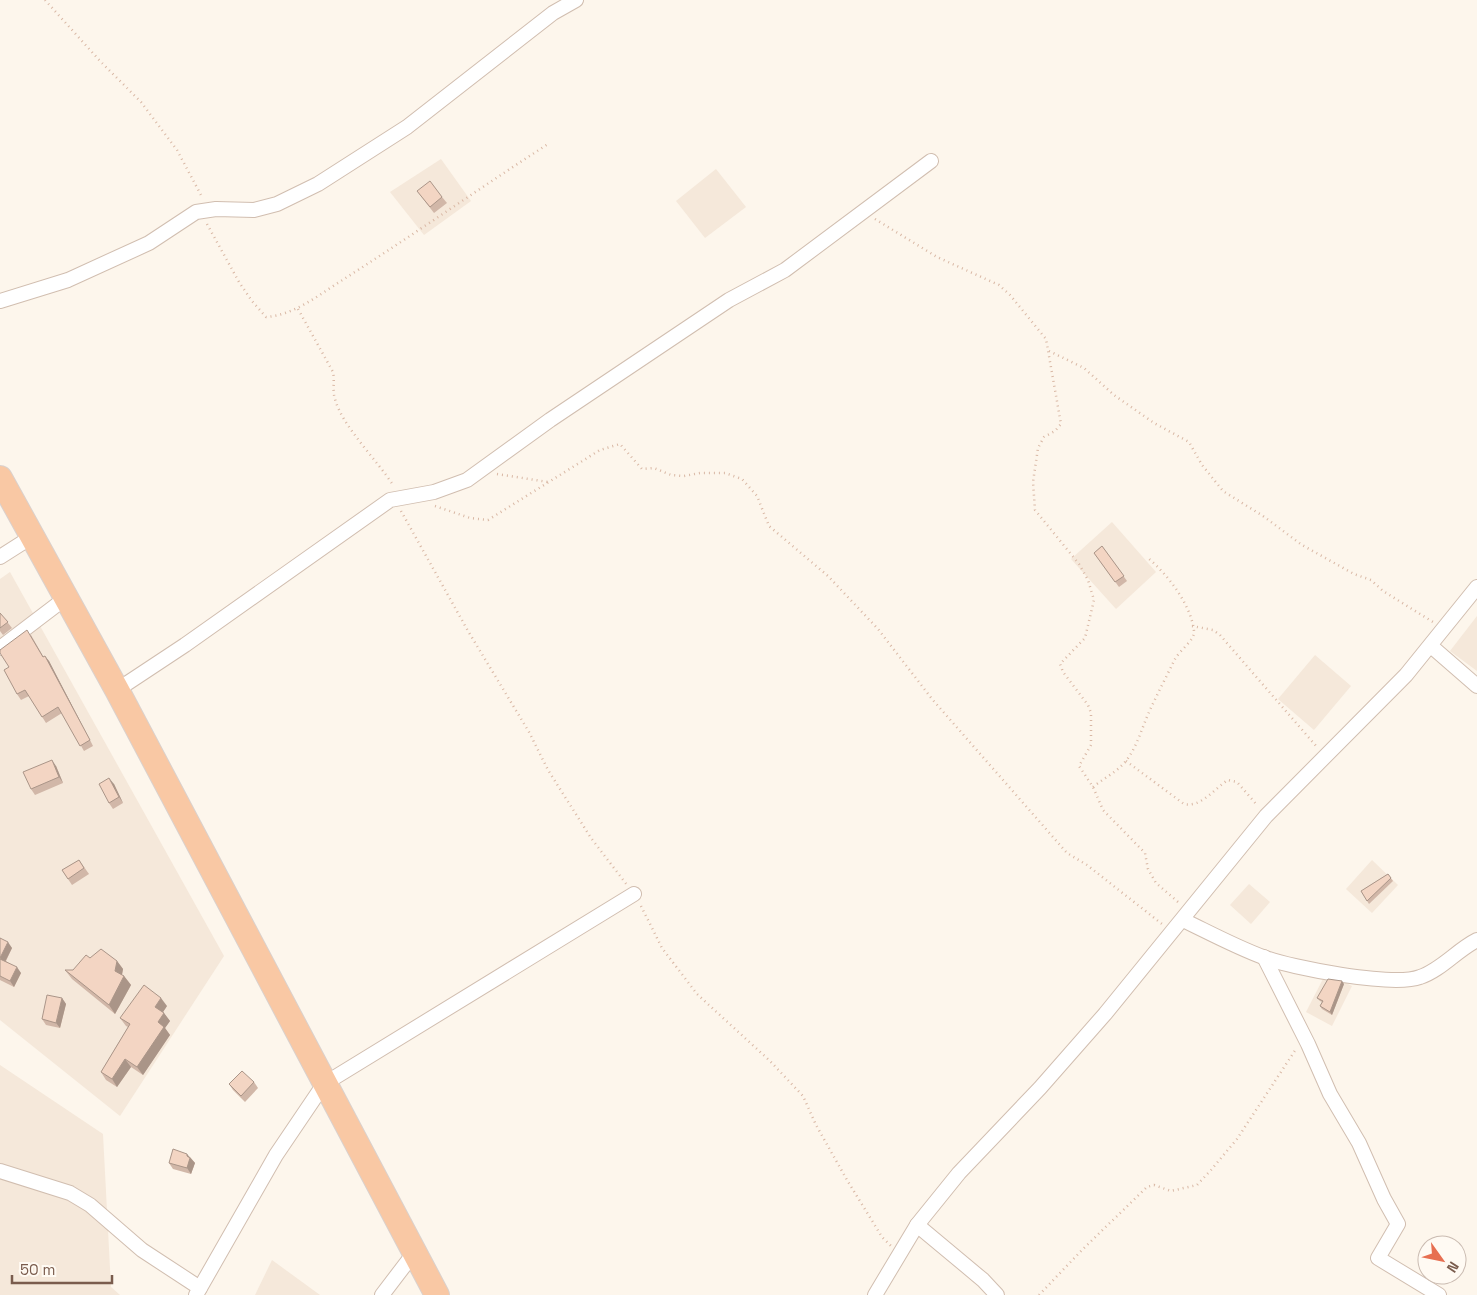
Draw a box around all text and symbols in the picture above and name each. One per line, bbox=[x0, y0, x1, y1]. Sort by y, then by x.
north arrow bbox=[1417, 1235, 1467, 1285]
scale bar bbox=[12, 1252, 112, 1284]
text: N bbox=[1443, 1258, 1463, 1276]
text: 50 m bbox=[20, 1260, 55, 1279]

